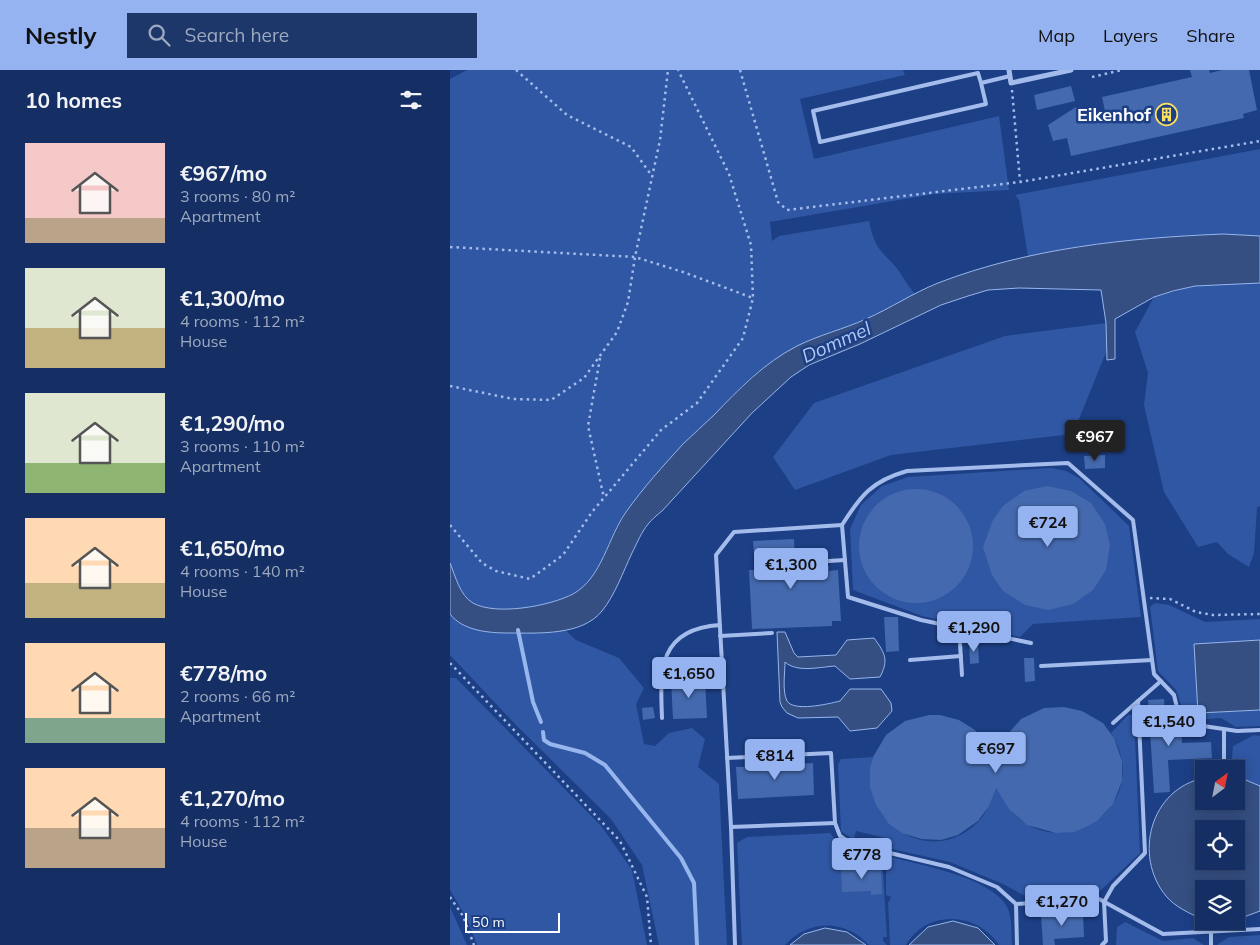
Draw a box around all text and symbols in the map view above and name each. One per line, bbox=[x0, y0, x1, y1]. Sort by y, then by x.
search box bbox=[127, 13, 477, 58]
text: Nestly bbox=[25, 20, 97, 50]
icon: search bbox=[145, 21, 173, 49]
text: Search here bbox=[185, 23, 289, 47]
text: Map bbox=[1038, 24, 1075, 47]
text: Layers bbox=[1103, 24, 1158, 47]
text: Share bbox=[1186, 24, 1235, 47]
icon: filters bbox=[397, 86, 425, 114]
text: 10 homes bbox=[25, 87, 122, 113]
building icon: Eikenhof bbox=[1155, 102, 1179, 126]
place label: Eikenhof bbox=[1077, 103, 1151, 126]
text: €967/mo bbox=[180, 160, 267, 186]
icon: home bbox=[65, 163, 125, 223]
text: 3 rooms · 80 m² bbox=[180, 186, 295, 206]
text: Apartment bbox=[180, 206, 261, 226]
text: €1,300/mo bbox=[180, 285, 285, 311]
icon: home bbox=[65, 288, 125, 348]
text: 4 rooms · 112 m² bbox=[180, 311, 305, 331]
water label: Dommel bbox=[798, 316, 875, 368]
text: House bbox=[180, 331, 227, 351]
text: €1,290/mo bbox=[180, 410, 285, 436]
icon: home bbox=[65, 413, 125, 473]
pin: €967 bbox=[1065, 420, 1125, 462]
text: €967 bbox=[1076, 426, 1114, 446]
text: 3 rooms · 110 m² bbox=[180, 436, 305, 456]
text: Apartment bbox=[180, 456, 261, 476]
pin: €724 bbox=[1018, 506, 1078, 548]
text: €724 bbox=[1029, 512, 1067, 532]
text: €1,650/mo bbox=[180, 535, 285, 561]
icon: home bbox=[65, 538, 125, 598]
pin: €1,300 bbox=[750, 548, 832, 590]
text: €1,300 bbox=[765, 554, 817, 574]
text: 4 rooms · 140 m² bbox=[180, 561, 305, 581]
text: House bbox=[180, 581, 227, 601]
pin: €1,290 bbox=[933, 610, 1015, 653]
text: €1,290 bbox=[948, 617, 1000, 637]
pin: €1,650 bbox=[648, 656, 730, 699]
text: €778/mo bbox=[180, 660, 267, 686]
icon: home bbox=[65, 663, 125, 723]
text: €1,650 bbox=[663, 663, 715, 683]
text: 2 rooms · 66 m² bbox=[180, 686, 295, 706]
pin: €1,540 bbox=[1128, 704, 1210, 747]
text: Apartment bbox=[180, 706, 261, 726]
text: €1,540 bbox=[1143, 711, 1195, 731]
pin: €697 bbox=[966, 732, 1026, 774]
pin: €814 bbox=[745, 738, 805, 781]
text: €697 bbox=[977, 738, 1015, 758]
text: €814 bbox=[756, 745, 794, 765]
north arrow bbox=[1195, 760, 1245, 810]
map controls bbox=[1195, 760, 1245, 930]
text: €1,270/mo bbox=[180, 785, 285, 811]
icon: home bbox=[65, 788, 125, 848]
text: 4 rooms · 112 m² bbox=[180, 811, 305, 831]
button: locate bbox=[1195, 820, 1245, 870]
text: House bbox=[180, 831, 227, 851]
pin: €778 bbox=[832, 838, 892, 880]
text: €778 bbox=[843, 844, 881, 864]
button: layers bbox=[1195, 880, 1245, 930]
pin: €1,270 bbox=[1021, 884, 1103, 927]
text: €1,270 bbox=[1036, 891, 1088, 911]
scale bar bbox=[465, 910, 560, 933]
text: 50 m bbox=[472, 913, 505, 931]

